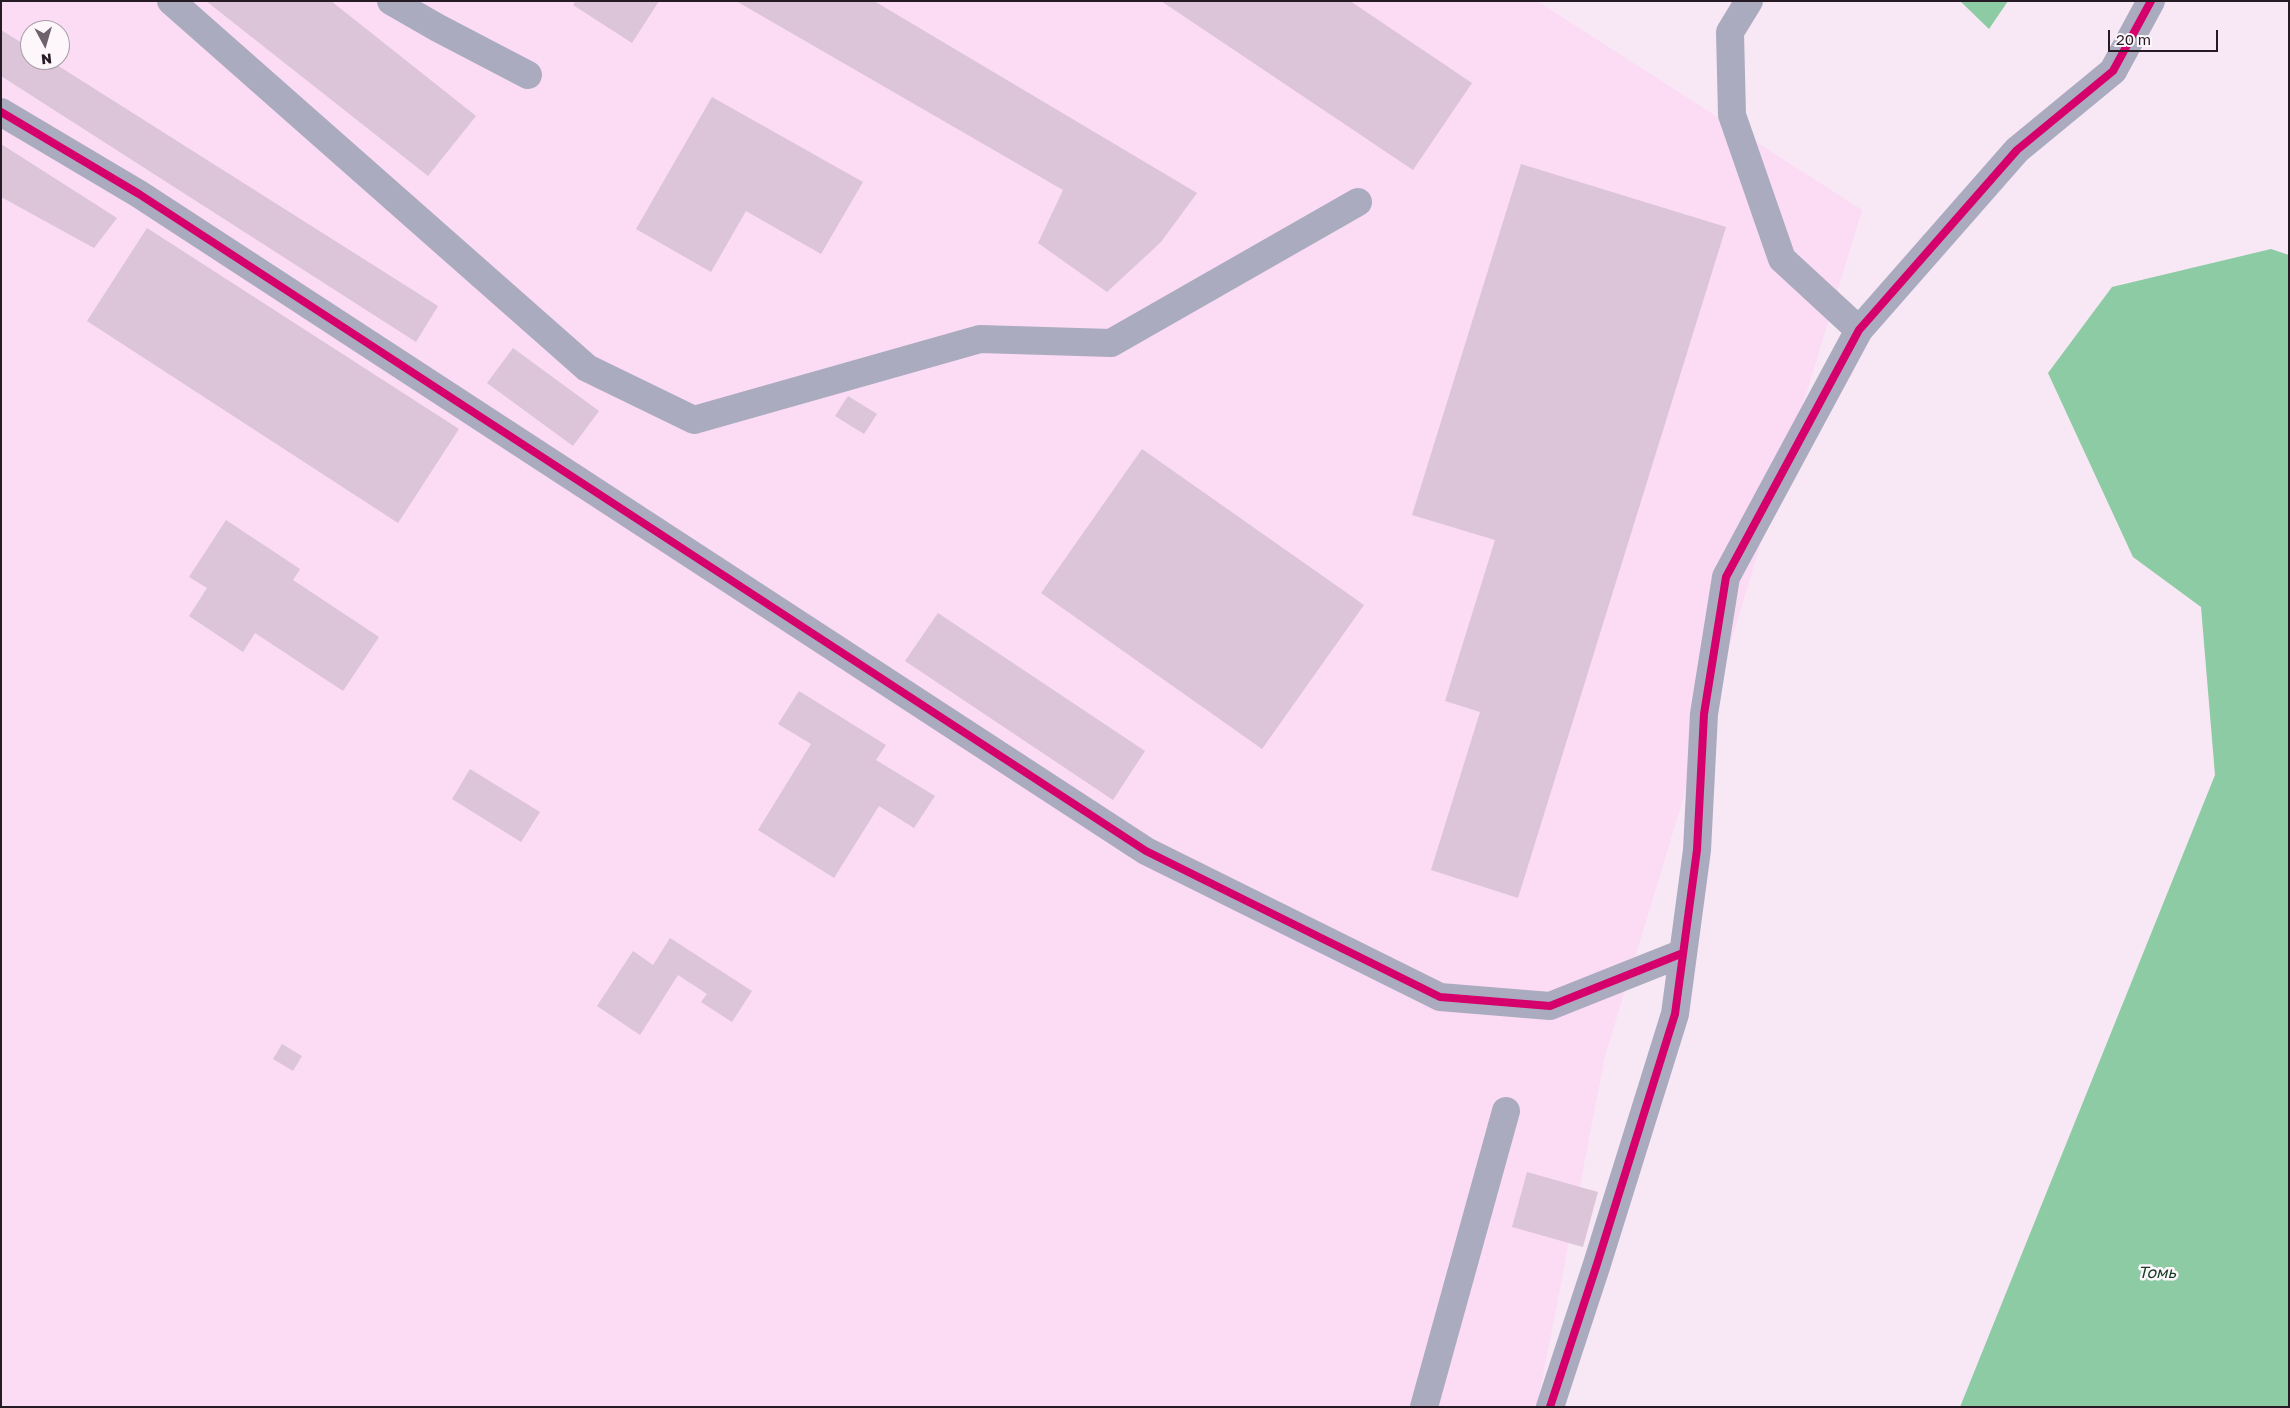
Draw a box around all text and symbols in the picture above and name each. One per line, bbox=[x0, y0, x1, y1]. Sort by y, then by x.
north arrow bbox=[20, 20, 70, 70]
scale bar bbox=[2110, 20, 2220, 52]
text: 20 m bbox=[2116, 30, 2151, 48]
text: N bbox=[40, 50, 53, 68]
water label: Томь bbox=[2138, 1263, 2176, 1283]

